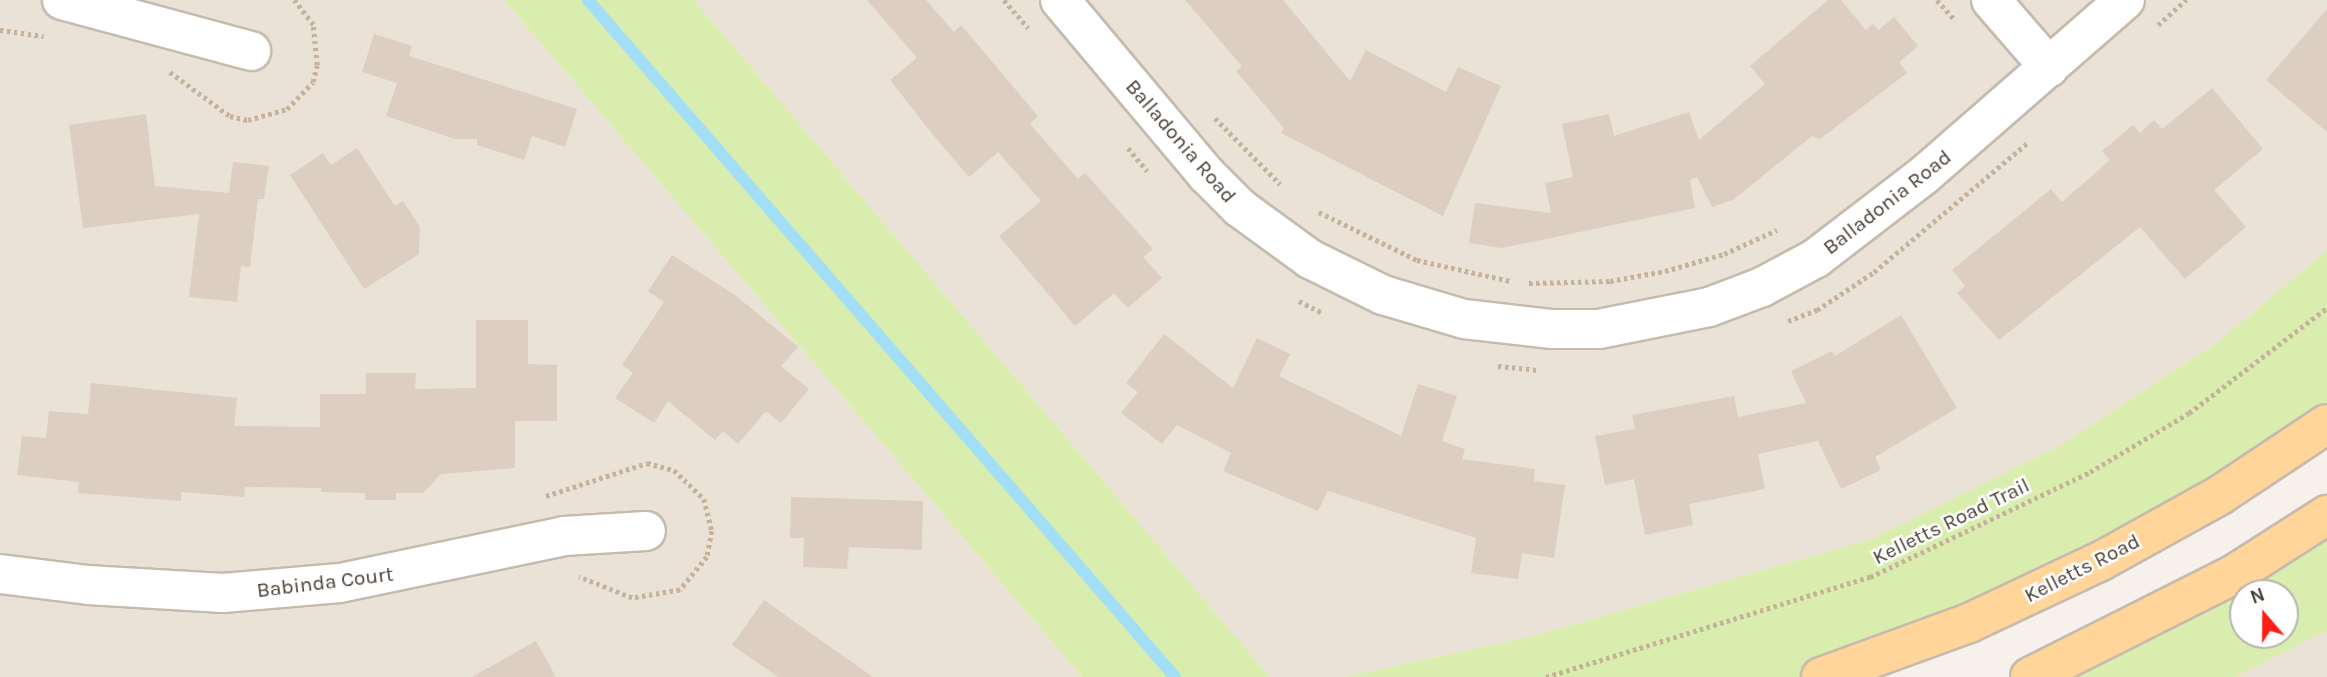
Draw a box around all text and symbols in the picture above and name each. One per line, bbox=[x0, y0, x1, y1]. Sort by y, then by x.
street label: Balladonia Road bbox=[1120, 74, 1242, 208]
street label: Balladonia Road bbox=[1818, 144, 1956, 260]
street label: Kelletts Road Trail bbox=[1868, 472, 2034, 570]
street label: Kelletts Road bbox=[2020, 528, 2144, 608]
street label: Babinda Court bbox=[255, 561, 395, 603]
north arrow bbox=[2229, 579, 2299, 649]
text: N bbox=[2247, 583, 2268, 609]

